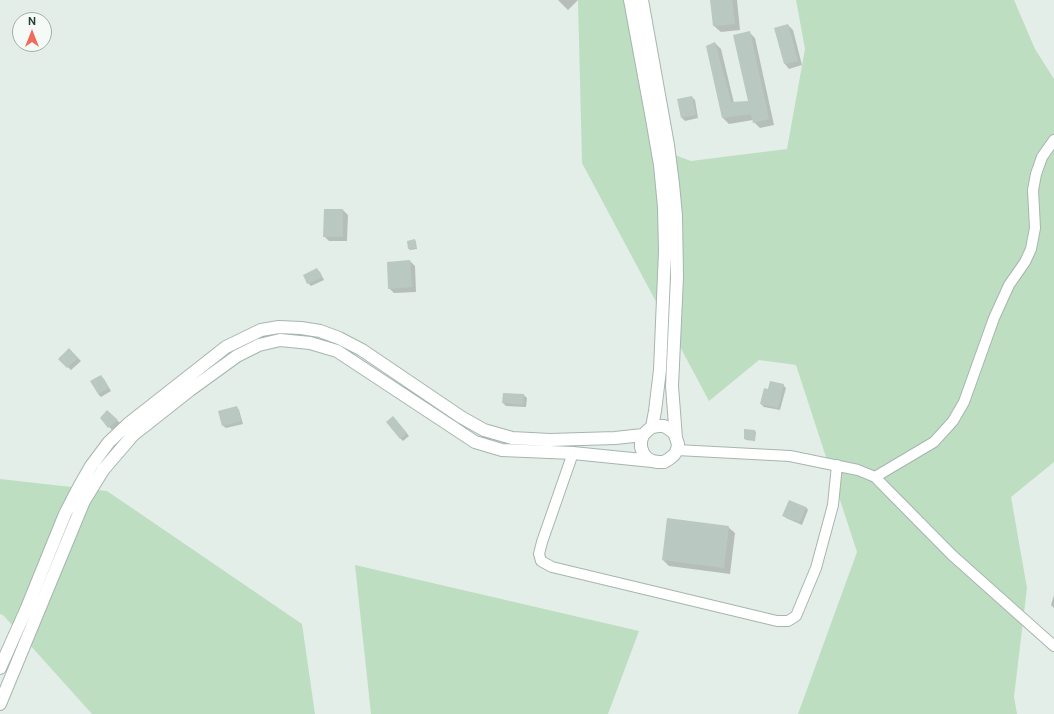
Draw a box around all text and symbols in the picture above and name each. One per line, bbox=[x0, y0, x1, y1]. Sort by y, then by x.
north arrow bbox=[12, 12, 52, 52]
text: N bbox=[28, 14, 36, 28]

